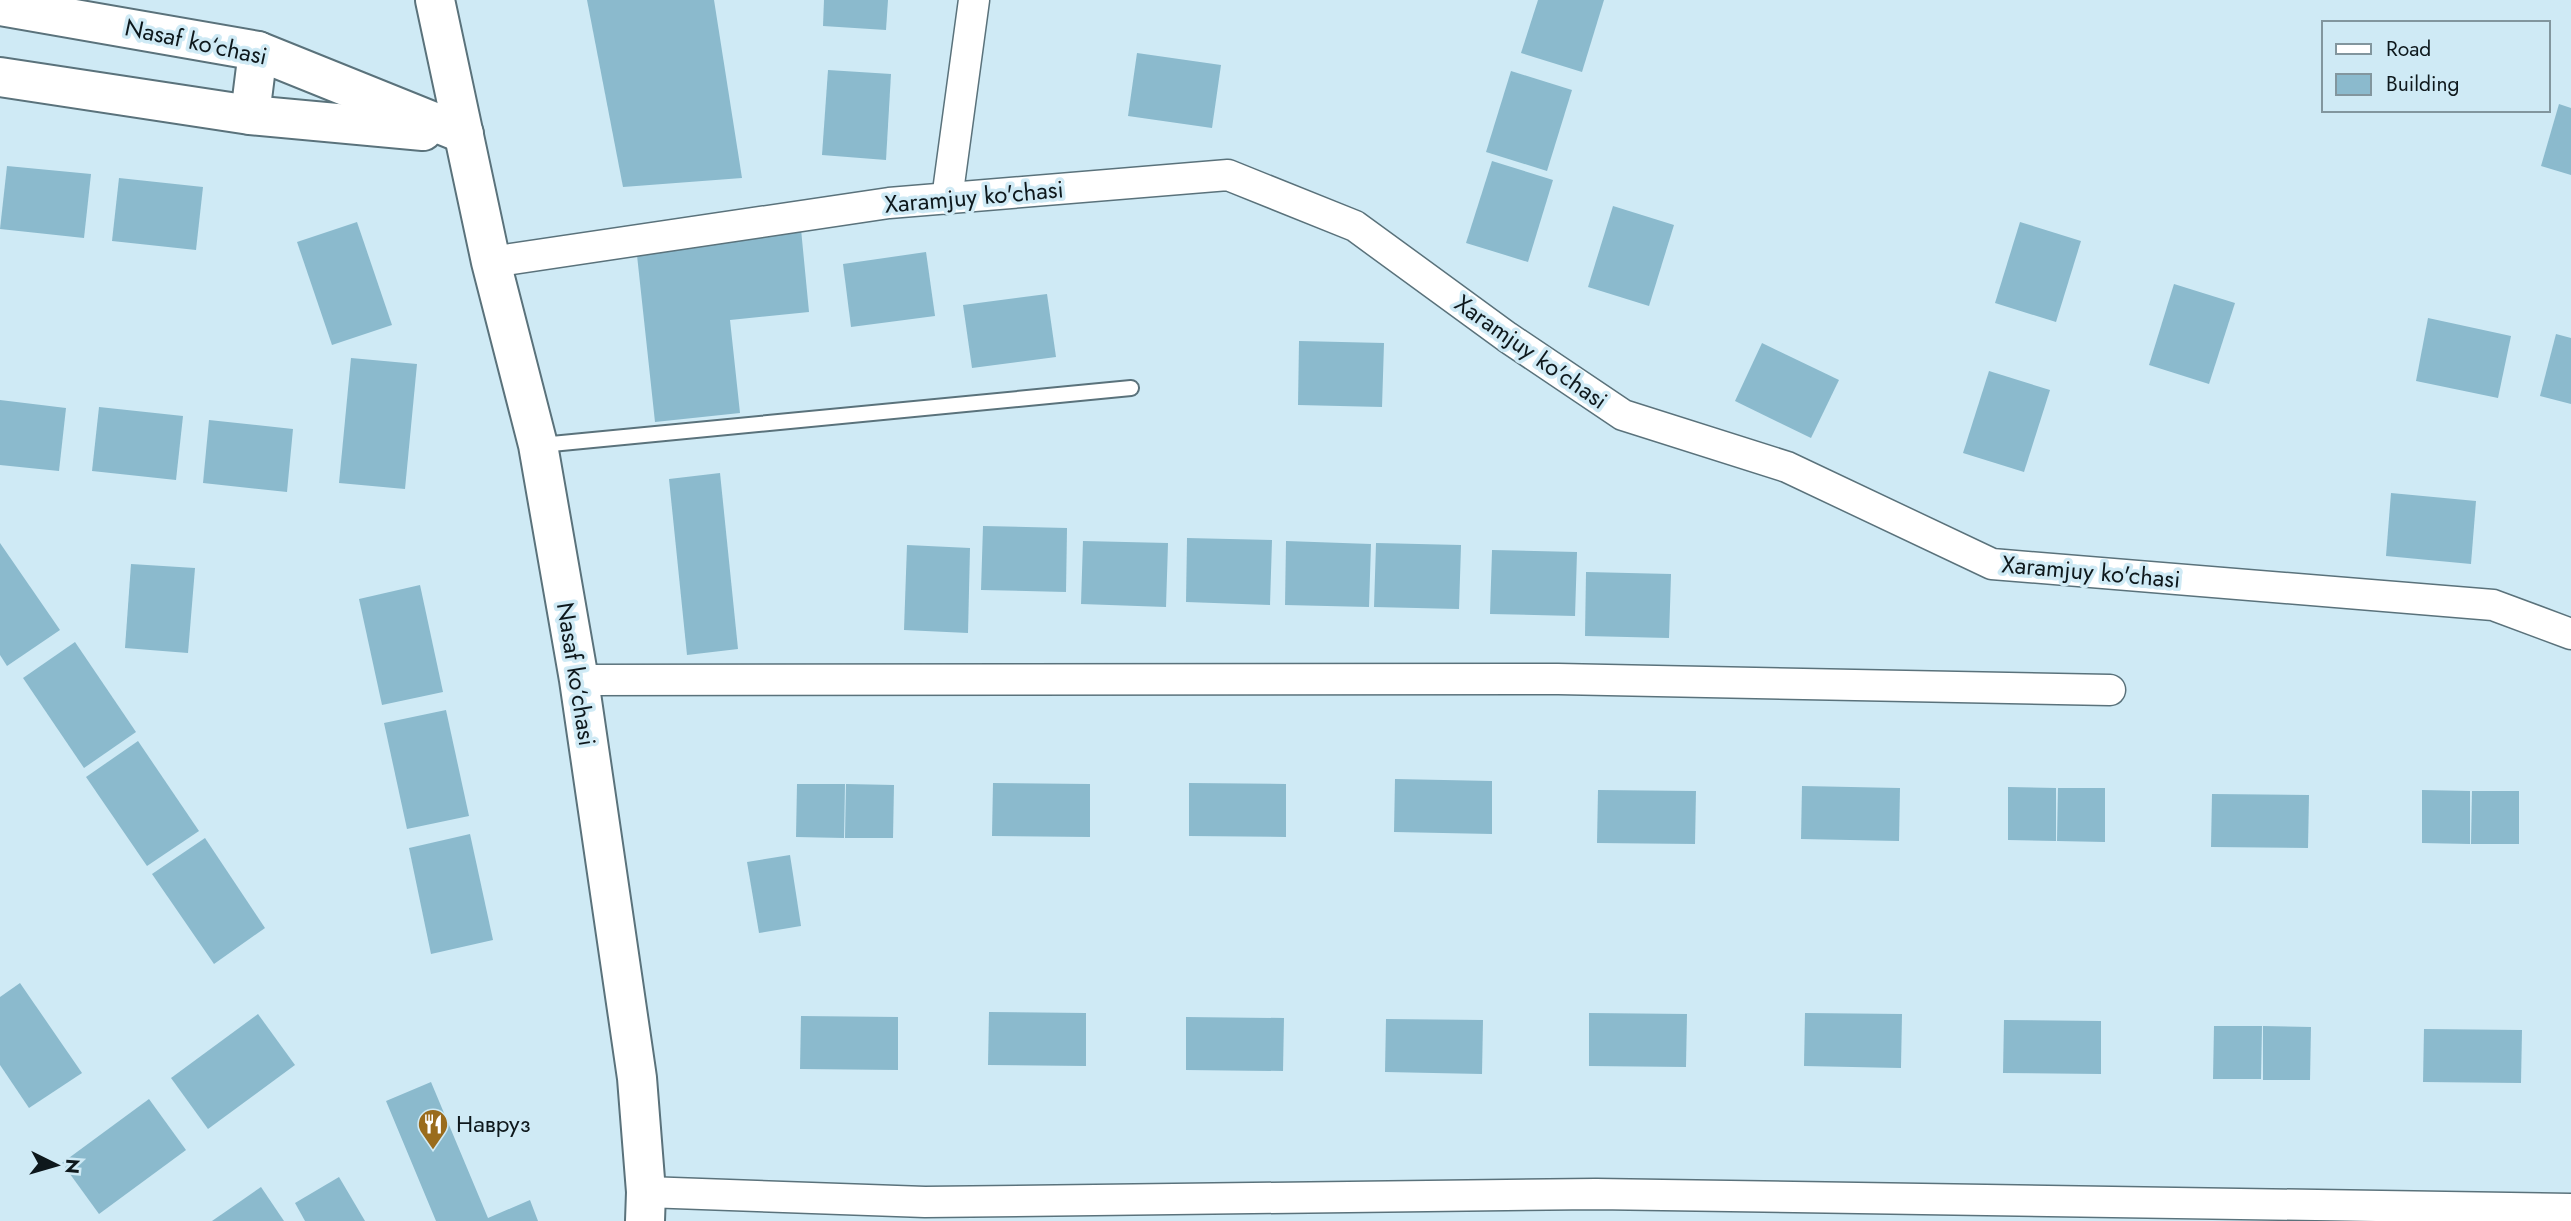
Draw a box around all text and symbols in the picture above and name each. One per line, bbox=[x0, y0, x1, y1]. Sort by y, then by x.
street label: Nasaf ko‘chasi bbox=[122, 9, 271, 74]
legend bbox=[2322, 21, 2550, 112]
text: Road bbox=[2386, 34, 2431, 64]
text: Building bbox=[2386, 69, 2459, 99]
street label: Xaramjuy ko'chasi bbox=[883, 171, 1065, 222]
street label: Xaramjuy ko'chasi bbox=[1448, 286, 1615, 417]
street label: Xaramjuy ko'chasi bbox=[2000, 546, 2182, 597]
street label: Nasaf ko‘chasi bbox=[548, 600, 605, 748]
place label: Навруз bbox=[456, 1106, 531, 1141]
restaurant icon: Навруз bbox=[416, 1107, 450, 1151]
north arrow bbox=[21, 1130, 91, 1200]
text: N bbox=[58, 1158, 87, 1175]

